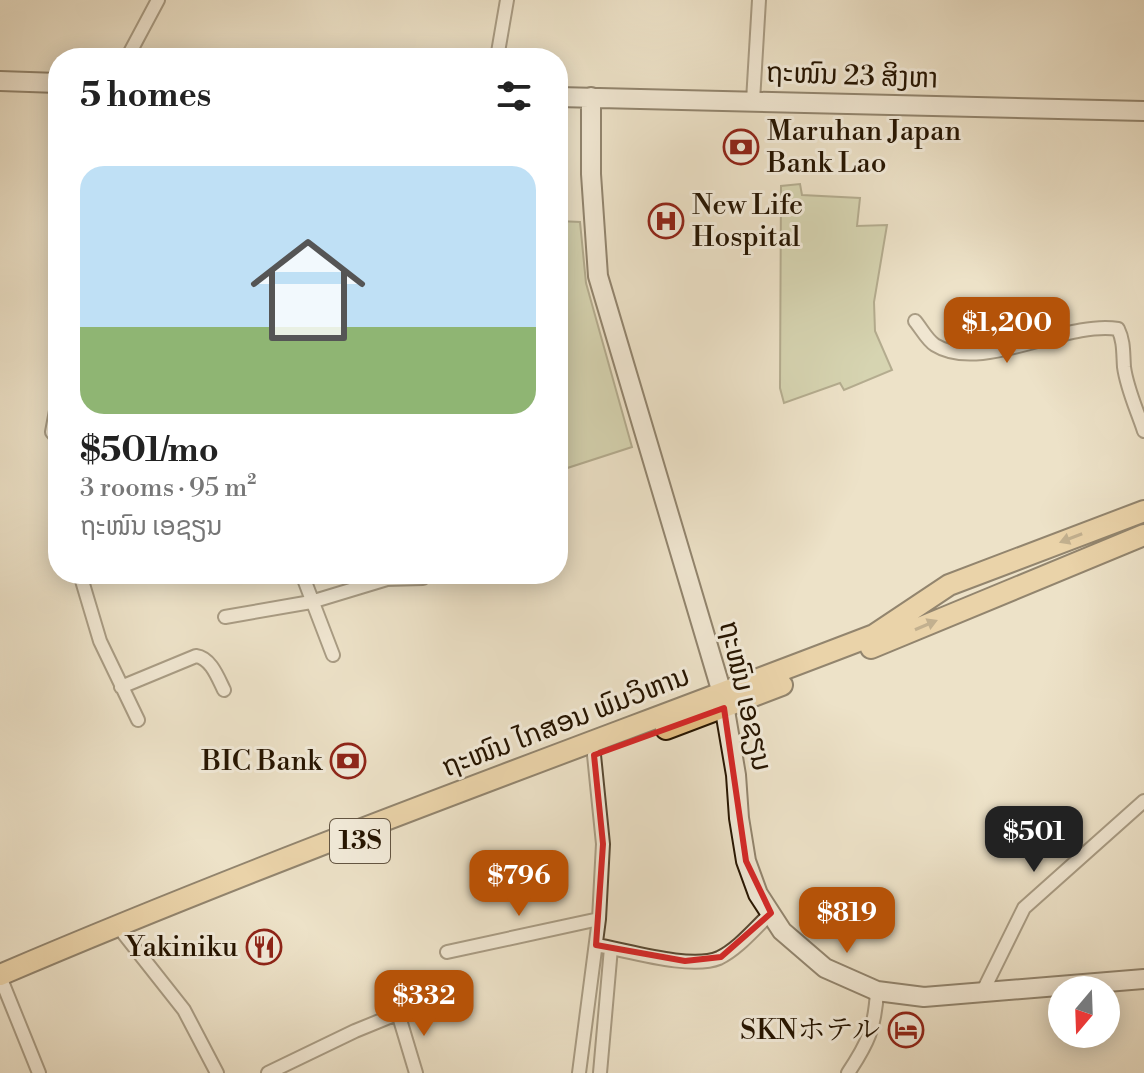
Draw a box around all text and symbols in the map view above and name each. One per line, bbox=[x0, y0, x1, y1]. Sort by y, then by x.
street label: ຖະໜົນ 23 ສິງຫາ bbox=[765, 56, 939, 96]
icon: filters bbox=[492, 74, 536, 118]
text: 5 homes bbox=[80, 75, 211, 117]
place label: Maruhan Japan Bank Lao bbox=[766, 114, 961, 181]
bank icon: Maruhan Japan Bank Lao bbox=[722, 128, 760, 166]
place label: New Life Hospital bbox=[692, 188, 803, 255]
hospital icon: New Life Hospital bbox=[647, 202, 685, 240]
icon: home bbox=[236, 218, 380, 362]
pin: $1,200 bbox=[942, 297, 1072, 365]
text: $1,200 bbox=[962, 307, 1052, 339]
text: $501/mo bbox=[80, 430, 219, 472]
text: 3 rooms · 95 m² bbox=[80, 472, 256, 504]
text: ຖະໜົນ ເອຊຽນ bbox=[80, 511, 223, 543]
one-way arrow bbox=[1059, 532, 1083, 545]
street label: ຖະໜົນ ເອຊຽນ bbox=[711, 617, 779, 775]
one-way arrow bbox=[914, 619, 938, 632]
street label: ຖະໜົນ ໄກສອນ ພົມວິຫານ bbox=[437, 659, 695, 785]
bank icon: BIC Bank bbox=[329, 742, 367, 780]
place label: BIC Bank bbox=[201, 744, 323, 779]
pin: $501 bbox=[987, 806, 1081, 874]
text: $501 bbox=[1003, 816, 1065, 848]
road number: 13S bbox=[330, 819, 390, 863]
pin: $796 bbox=[472, 850, 566, 918]
text: $796 bbox=[487, 860, 551, 892]
pin: $819 bbox=[800, 887, 894, 955]
text: $819 bbox=[817, 897, 877, 929]
restaurant icon: Yakiniku bbox=[245, 928, 283, 966]
place label: Yakiniku bbox=[124, 930, 238, 965]
pin: $332 bbox=[377, 970, 471, 1038]
north arrow bbox=[1048, 976, 1120, 1048]
map controls bbox=[1048, 976, 1120, 1048]
text: $332 bbox=[393, 980, 456, 1012]
hotel icon: SKNホテル bbox=[887, 1011, 925, 1049]
place label: SKNホテル bbox=[740, 1013, 880, 1048]

